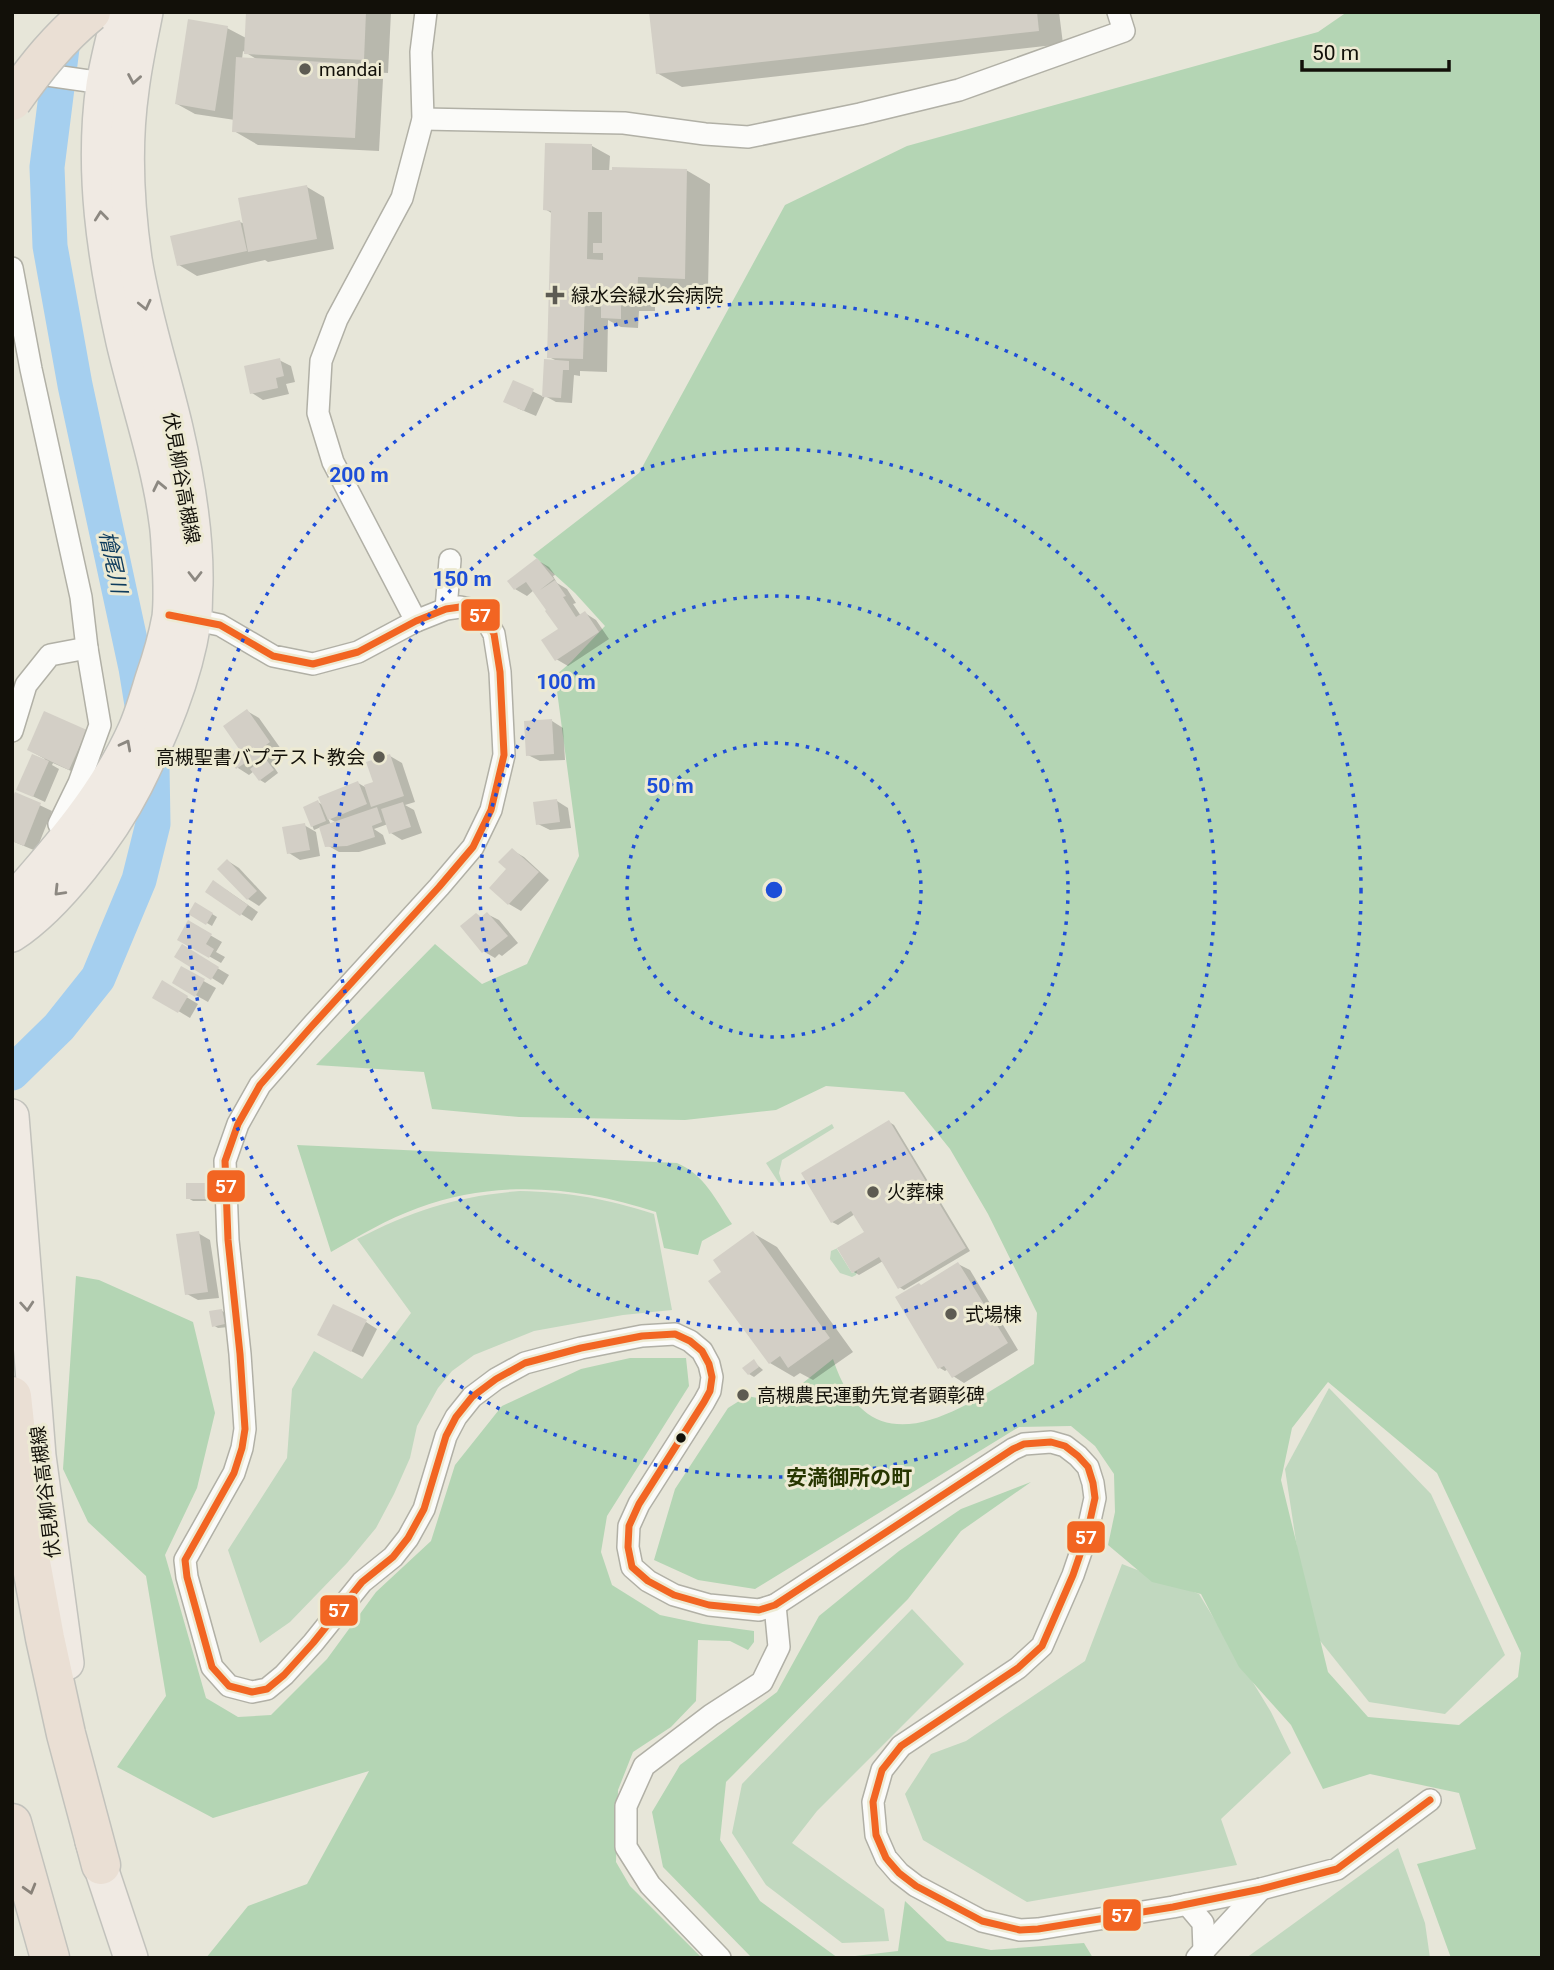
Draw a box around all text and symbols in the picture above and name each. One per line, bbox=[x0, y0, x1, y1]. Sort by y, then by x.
scale bar bbox=[1302, 28, 1449, 72]
text: 50 m bbox=[1312, 41, 1359, 65]
place label: mandai bbox=[319, 58, 382, 81]
marker: mandai bbox=[297, 61, 313, 77]
one-way arrow bbox=[127, 73, 142, 85]
one-way arrow bbox=[94, 210, 109, 221]
place label: 緑水会緑水会病院 bbox=[571, 284, 723, 307]
marker: 緑水会緑水会病院 bbox=[545, 285, 565, 305]
one-way arrow bbox=[137, 299, 152, 311]
street label: 伏見柳谷高槻線 bbox=[159, 411, 204, 546]
text: 200 m bbox=[329, 463, 389, 487]
one-way arrow bbox=[152, 480, 167, 492]
water label: 檜尾川 bbox=[95, 529, 132, 597]
text: 150 m bbox=[432, 567, 492, 591]
one-way arrow bbox=[187, 571, 203, 582]
line badge: 57 bbox=[460, 598, 501, 632]
text: 57 bbox=[469, 604, 491, 627]
text: 100 m bbox=[536, 670, 596, 694]
one-way arrow bbox=[118, 740, 132, 752]
place label: 高槻聖書バプテスト教会 bbox=[156, 746, 365, 769]
marker: 高槻聖書バプテスト教会 bbox=[371, 749, 387, 765]
text: 50 m bbox=[646, 774, 694, 798]
centre of rings bbox=[762, 878, 786, 902]
one-way arrow bbox=[55, 883, 68, 896]
line badge: 57 bbox=[206, 1169, 246, 1203]
text: 57 bbox=[215, 1175, 237, 1198]
place label: 火葬棟 bbox=[887, 1181, 944, 1204]
marker: 火葬棟 bbox=[865, 1184, 881, 1200]
one-way arrow bbox=[19, 1301, 34, 1312]
place label: 式場棟 bbox=[965, 1303, 1022, 1326]
marker: 式場棟 bbox=[943, 1306, 959, 1322]
place label: 高槻農民運動先覚者顕彰碑 bbox=[757, 1384, 985, 1407]
marker: 高槻農民運動先覚者顕彰碑 bbox=[735, 1387, 751, 1403]
street label: 伏見柳谷高槻線 bbox=[26, 1425, 65, 1559]
unlabelled marker bbox=[674, 1431, 688, 1445]
district label: 安満御所の町 bbox=[786, 1466, 912, 1490]
line badge: 57 bbox=[1066, 1520, 1106, 1554]
text: 57 bbox=[1075, 1526, 1097, 1549]
line badge: 57 bbox=[319, 1594, 359, 1627]
text: 57 bbox=[328, 1599, 350, 1622]
one-way arrow bbox=[22, 1883, 37, 1895]
line badge: 57 bbox=[1102, 1898, 1142, 1932]
text: 57 bbox=[1111, 1904, 1133, 1927]

